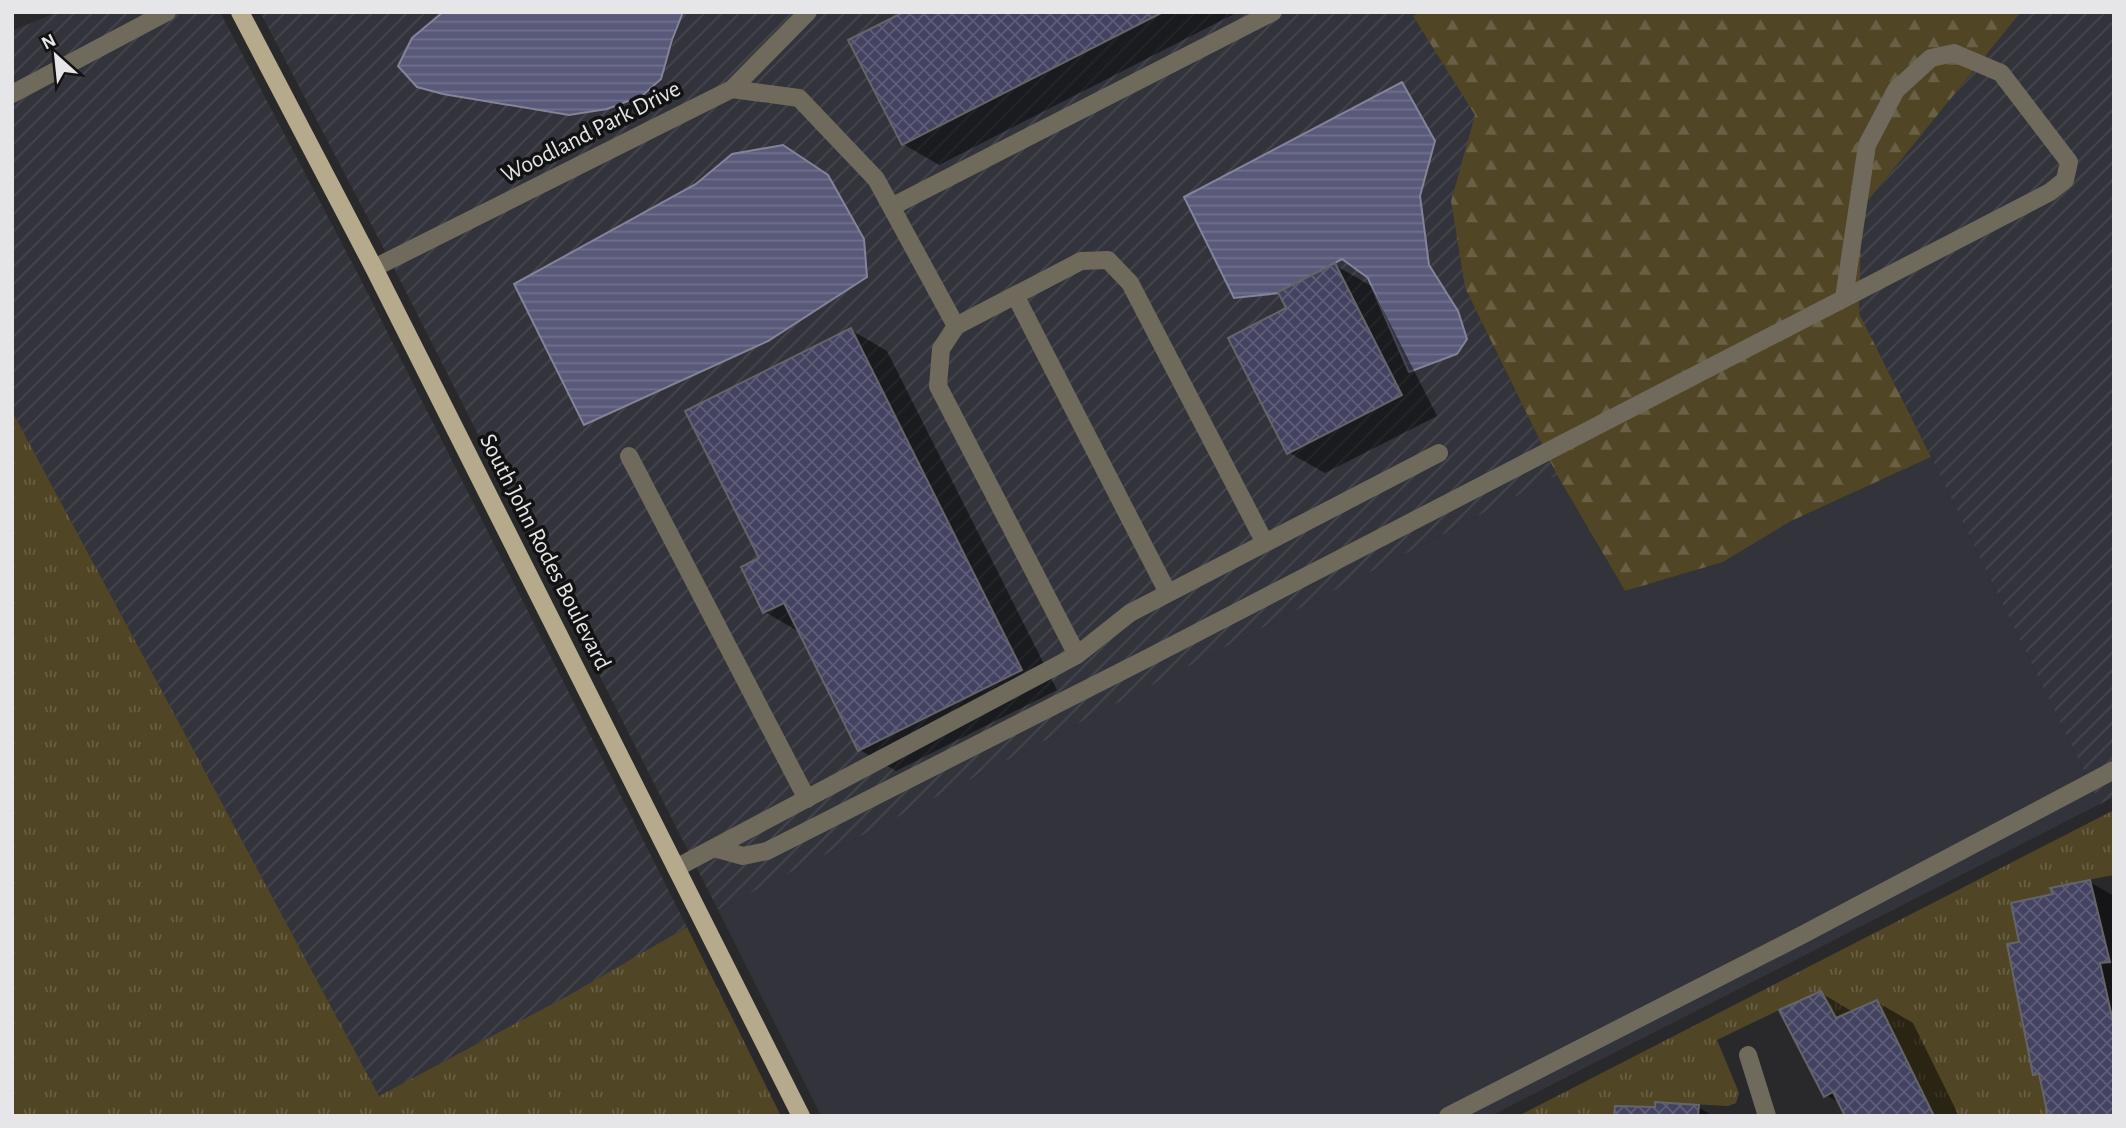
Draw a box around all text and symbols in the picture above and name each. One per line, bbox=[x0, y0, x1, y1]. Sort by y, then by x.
north arrow bbox=[21, 21, 91, 91]
text: N bbox=[39, 31, 59, 54]
street label: Woodland Park Drive bbox=[498, 77, 684, 187]
street label: South John Rodes Boulevard bbox=[475, 430, 615, 674]

